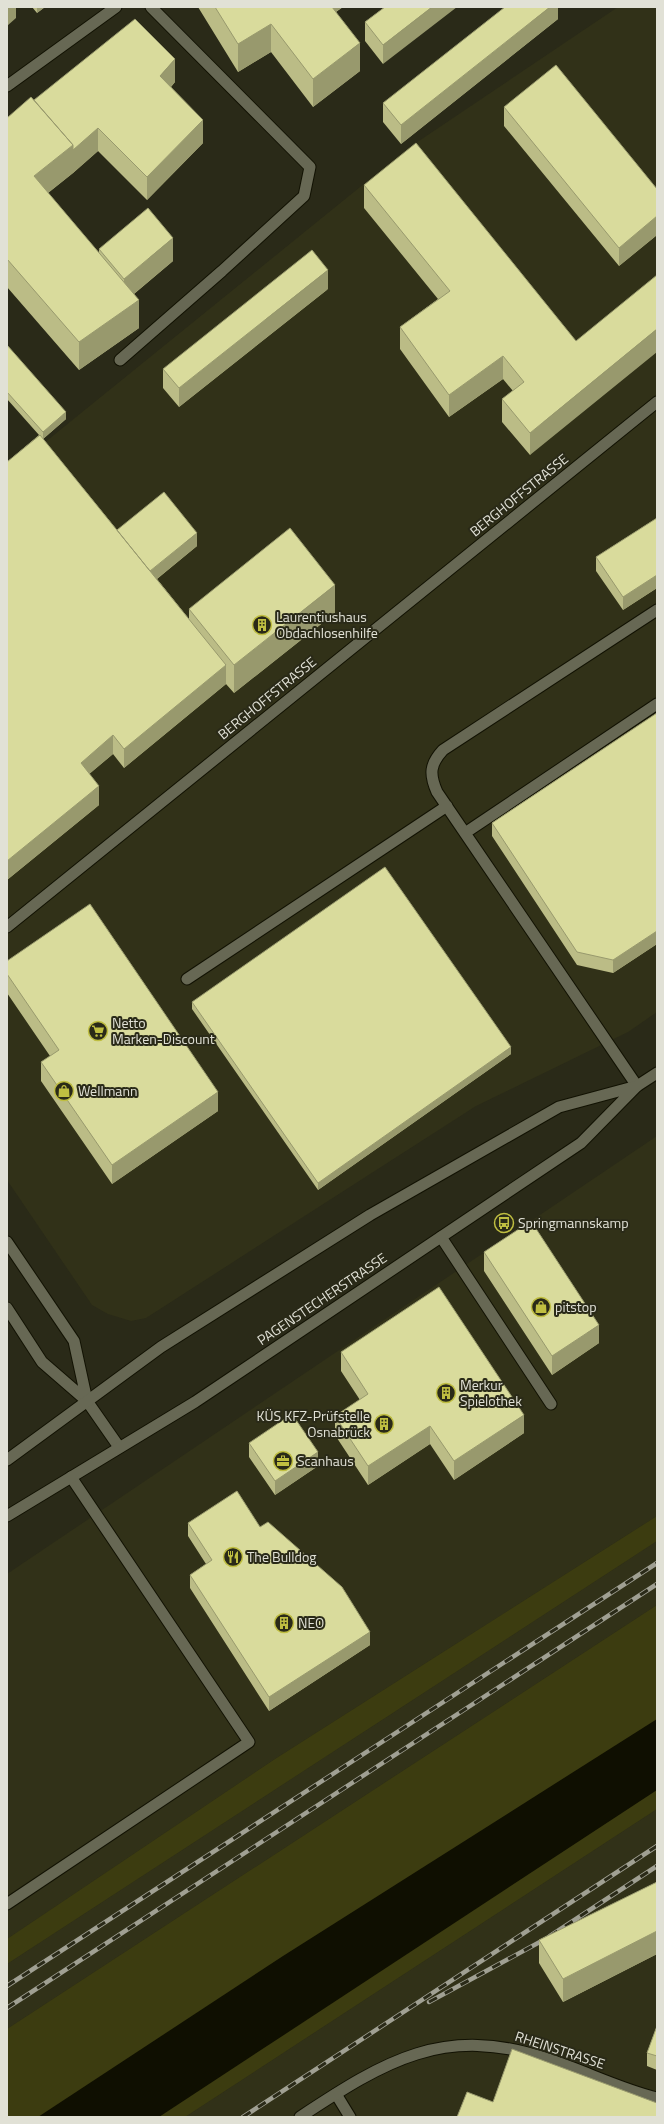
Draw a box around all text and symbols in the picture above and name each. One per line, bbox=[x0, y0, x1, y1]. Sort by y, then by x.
street label: BERGHOFFSTRASSE bbox=[465, 448, 573, 541]
place label: Laurentiushaus Obdachlosenhilfe bbox=[276, 606, 378, 643]
building icon: Laurentiushaus Obdachlosenhilfe bbox=[251, 614, 273, 636]
street label: BERGHOFFSTRASSE bbox=[213, 651, 321, 744]
place label: Netto Marken-Discount bbox=[112, 1012, 215, 1049]
supermarket icon: Netto Marken-Discount bbox=[87, 1020, 109, 1042]
shop icon: Wellmann bbox=[53, 1080, 75, 1102]
place label: Wellmann bbox=[78, 1080, 137, 1101]
bus stop icon: Springmannskamp bbox=[493, 1212, 515, 1234]
place label: Springmannskamp bbox=[518, 1212, 629, 1233]
street label: PAGENSTECHERSTRASSE bbox=[253, 1247, 391, 1350]
shop icon: pitstop bbox=[530, 1296, 552, 1318]
place label: pitstop bbox=[555, 1296, 597, 1317]
place label: Merkur Spielothek bbox=[460, 1374, 522, 1411]
building icon: Merkur Spielothek bbox=[435, 1382, 457, 1404]
place label: KÜS KFZ-Prüfstelle Osnabrück bbox=[257, 1405, 370, 1442]
building icon: KÜS KFZ-Prüfstelle Osnabrück bbox=[373, 1413, 395, 1435]
office icon: Scanhaus bbox=[272, 1450, 294, 1472]
place label: Scanhaus bbox=[297, 1450, 354, 1471]
restaurant icon: The Bulldog bbox=[222, 1546, 244, 1568]
place label: The Bulldog bbox=[247, 1546, 317, 1567]
building icon: NEO bbox=[273, 1612, 295, 1634]
place label: NEO bbox=[298, 1612, 324, 1633]
street label: RHEINSTRASSE bbox=[513, 2025, 608, 2074]

